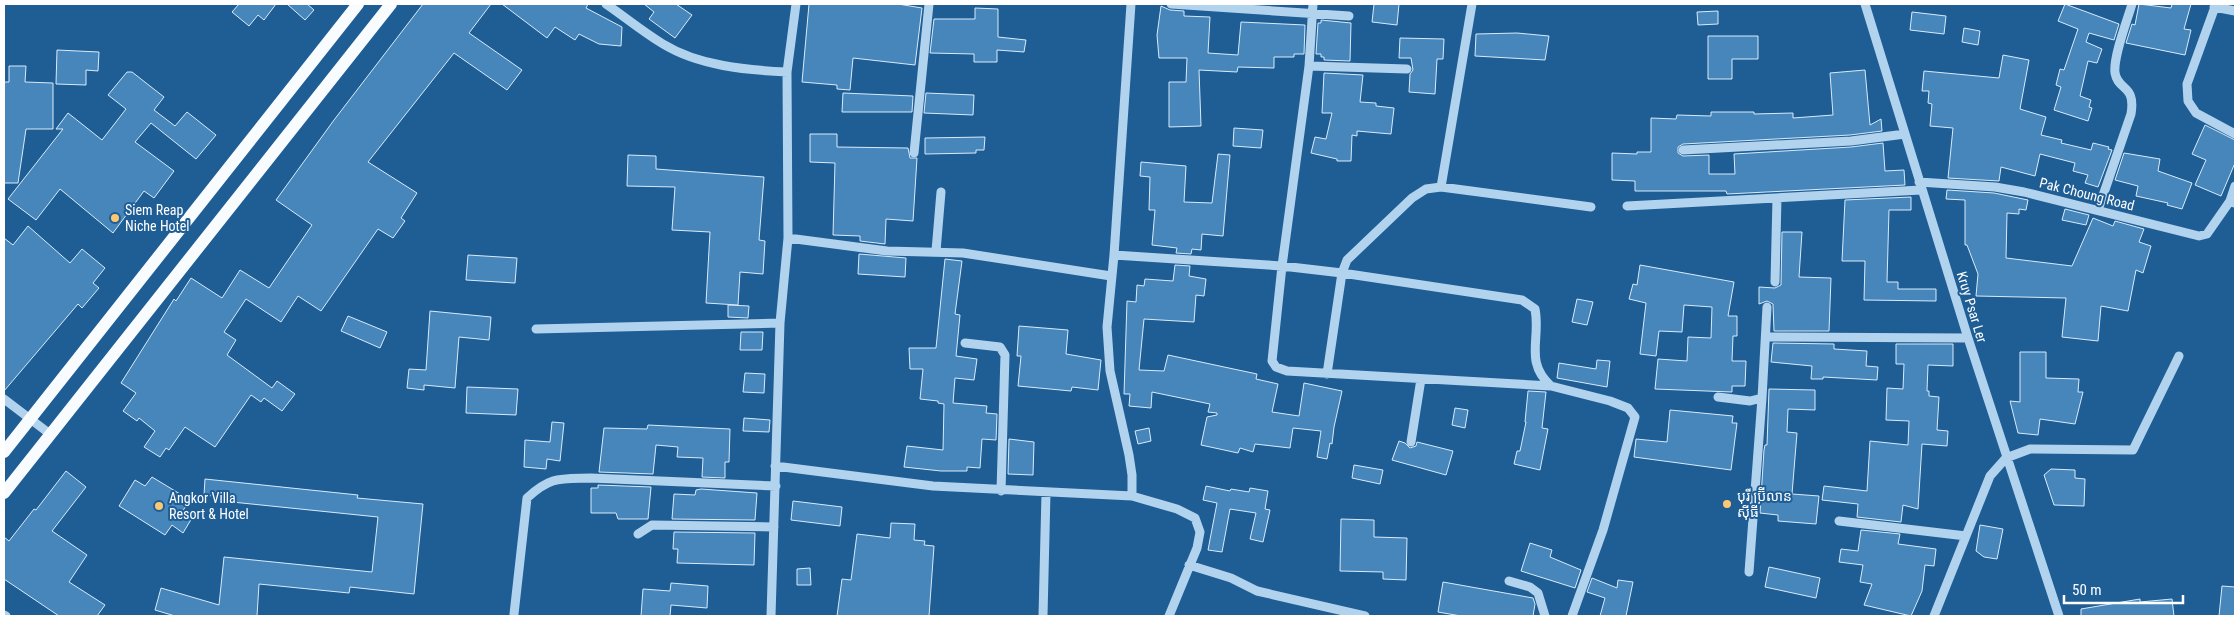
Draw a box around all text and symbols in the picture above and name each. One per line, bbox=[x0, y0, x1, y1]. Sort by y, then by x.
street label: Pak Choung Road bbox=[2038, 174, 2136, 214]
place label: Siem Reap Niche Hotel bbox=[125, 202, 190, 234]
marker: Siem Reap Niche Hotel bbox=[109, 212, 121, 224]
street label: Kruy Psar Ler bbox=[1954, 270, 1990, 344]
place label: បុរី ប្រ៊ីលាន សុីធី bbox=[1737, 486, 1792, 520]
place label: Angkor Villa Resort & Hotel bbox=[169, 490, 249, 522]
marker: បុរី ប្រ៊ីលាន សុីធី bbox=[1721, 498, 1733, 510]
marker: Angkor Villa Resort & Hotel bbox=[153, 500, 165, 512]
scale bar bbox=[2064, 572, 2183, 604]
text: 50 m bbox=[2072, 581, 2102, 599]

